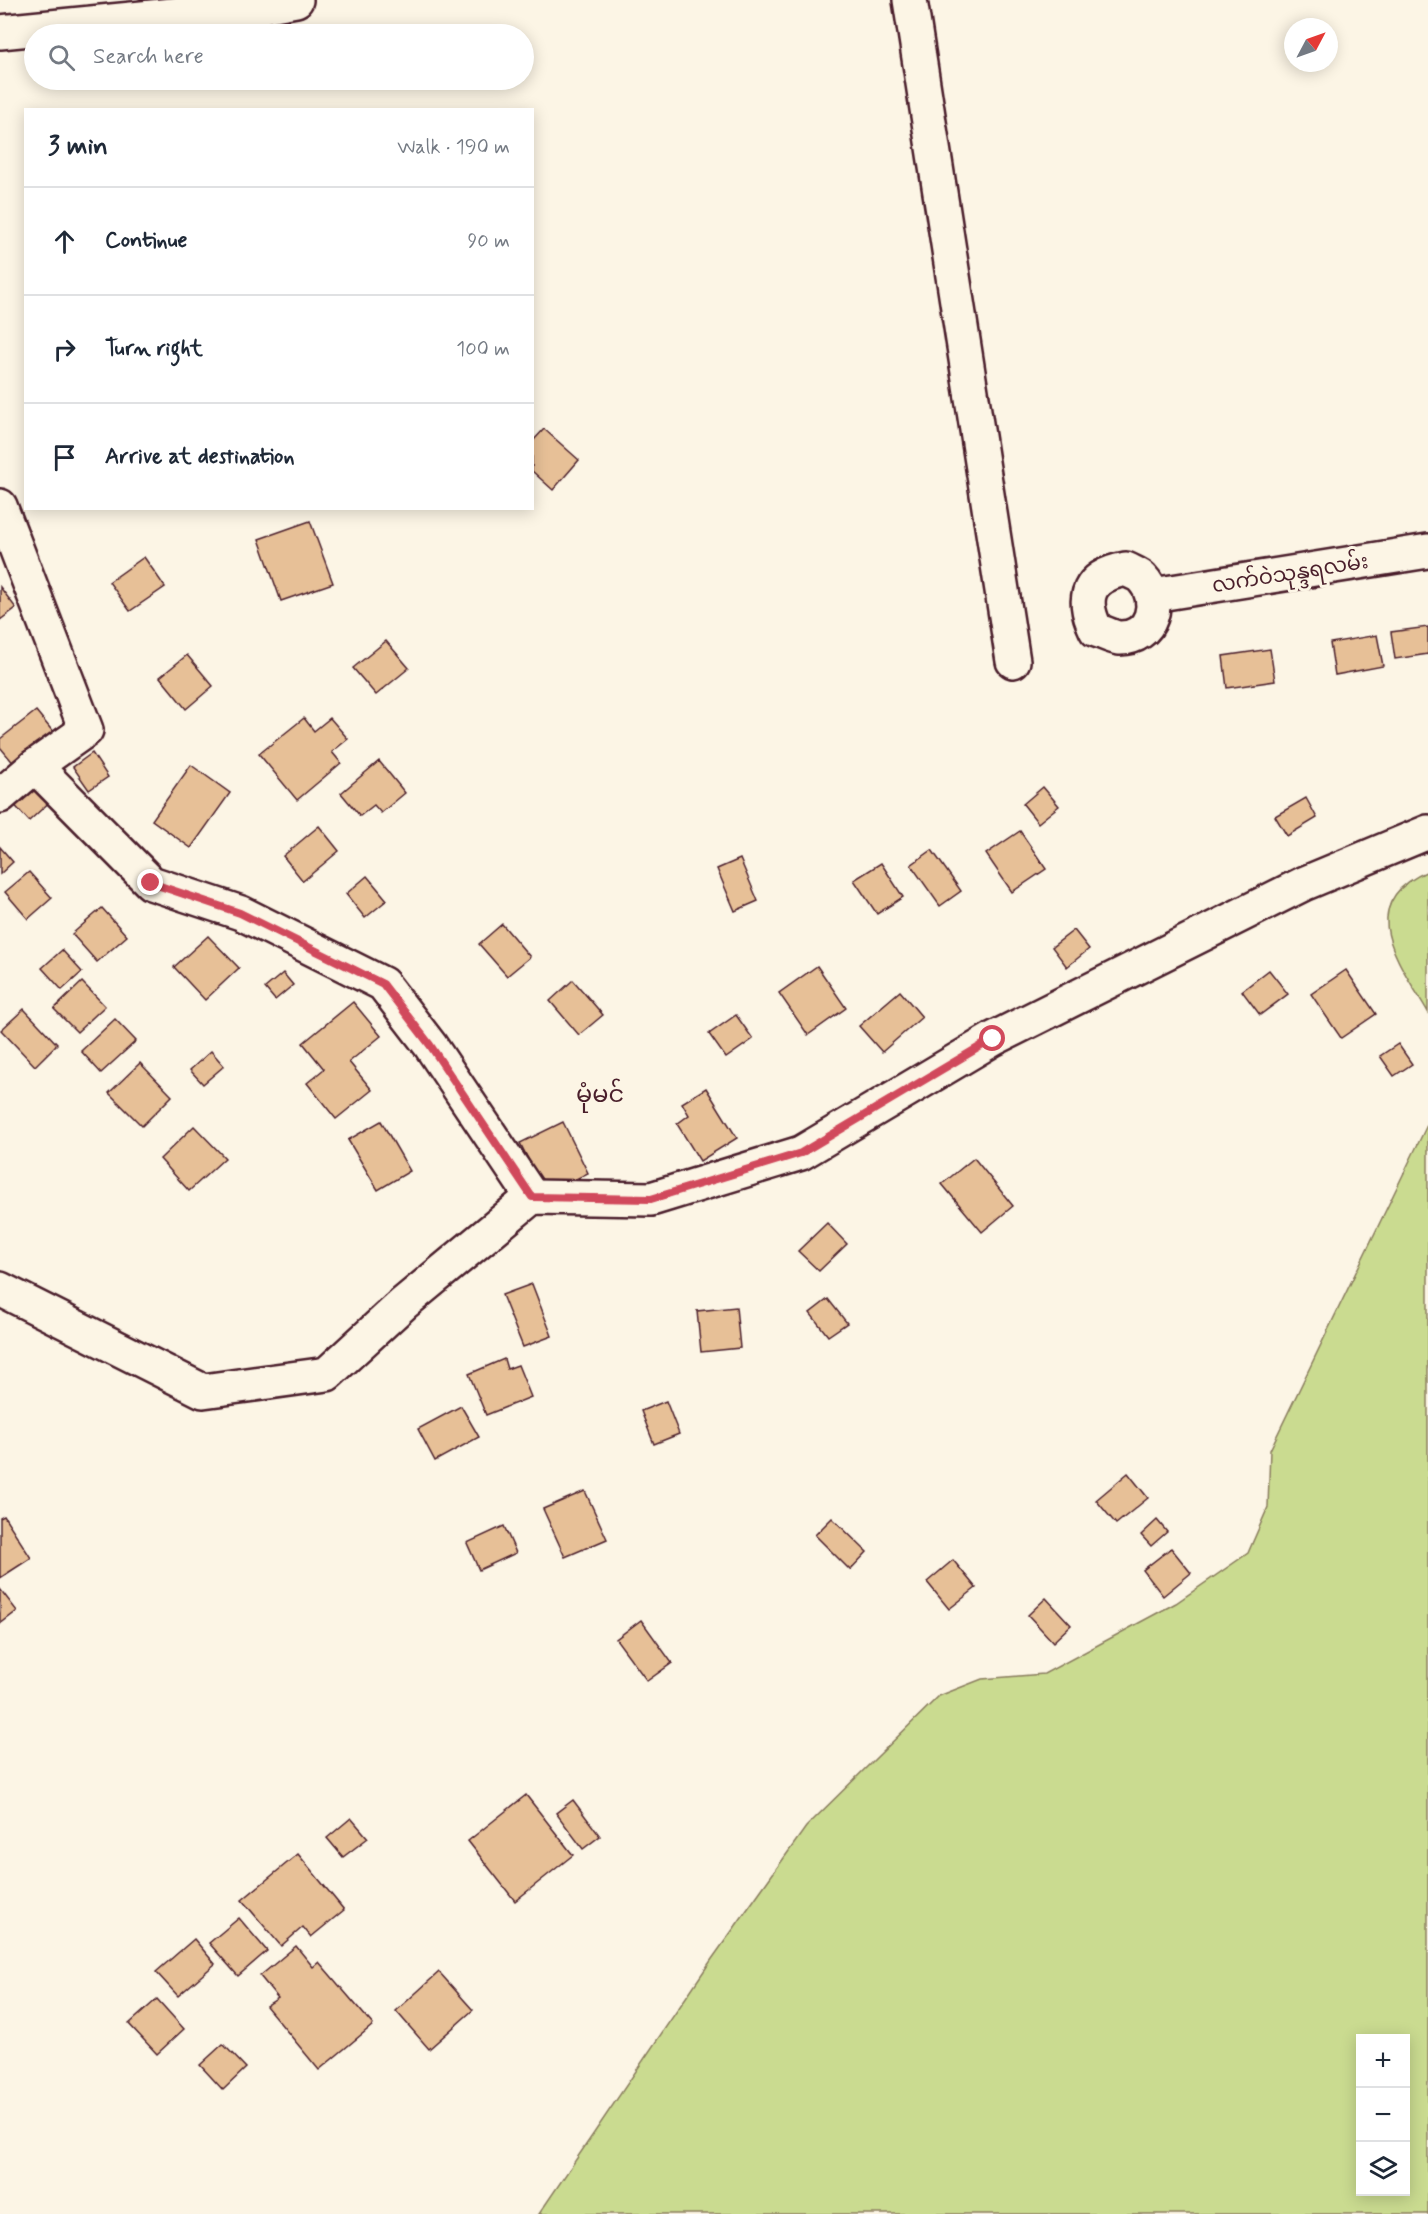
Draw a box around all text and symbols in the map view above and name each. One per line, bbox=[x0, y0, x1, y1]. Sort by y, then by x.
north arrow bbox=[1284, 18, 1338, 72]
search box bbox=[24, 24, 534, 90]
icon: search bbox=[45, 41, 78, 74]
text: Search here bbox=[93, 43, 204, 71]
text: 3 min bbox=[48, 130, 108, 164]
text: Walk · 190 m bbox=[397, 134, 510, 161]
icon: ahead bbox=[48, 225, 81, 258]
text: Continue bbox=[105, 227, 187, 255]
text: 90 m bbox=[467, 228, 510, 255]
icon: right bbox=[48, 333, 81, 366]
text: Turn right bbox=[105, 335, 203, 363]
text: 100 m bbox=[456, 336, 510, 363]
icon: arrive bbox=[48, 441, 81, 474]
text: Arrive at destination bbox=[105, 443, 295, 471]
street label: လက်ဝဲသုန္ဒရလမ်း bbox=[1210, 545, 1371, 603]
route end bbox=[137, 869, 163, 895]
route start bbox=[979, 1025, 1005, 1051]
district label: မုံမင် bbox=[576, 1078, 624, 1113]
map controls bbox=[1356, 2034, 1410, 2196]
button: + bbox=[1356, 2034, 1410, 2088]
button: − bbox=[1356, 2088, 1410, 2142]
button: layers bbox=[1356, 2142, 1410, 2196]

